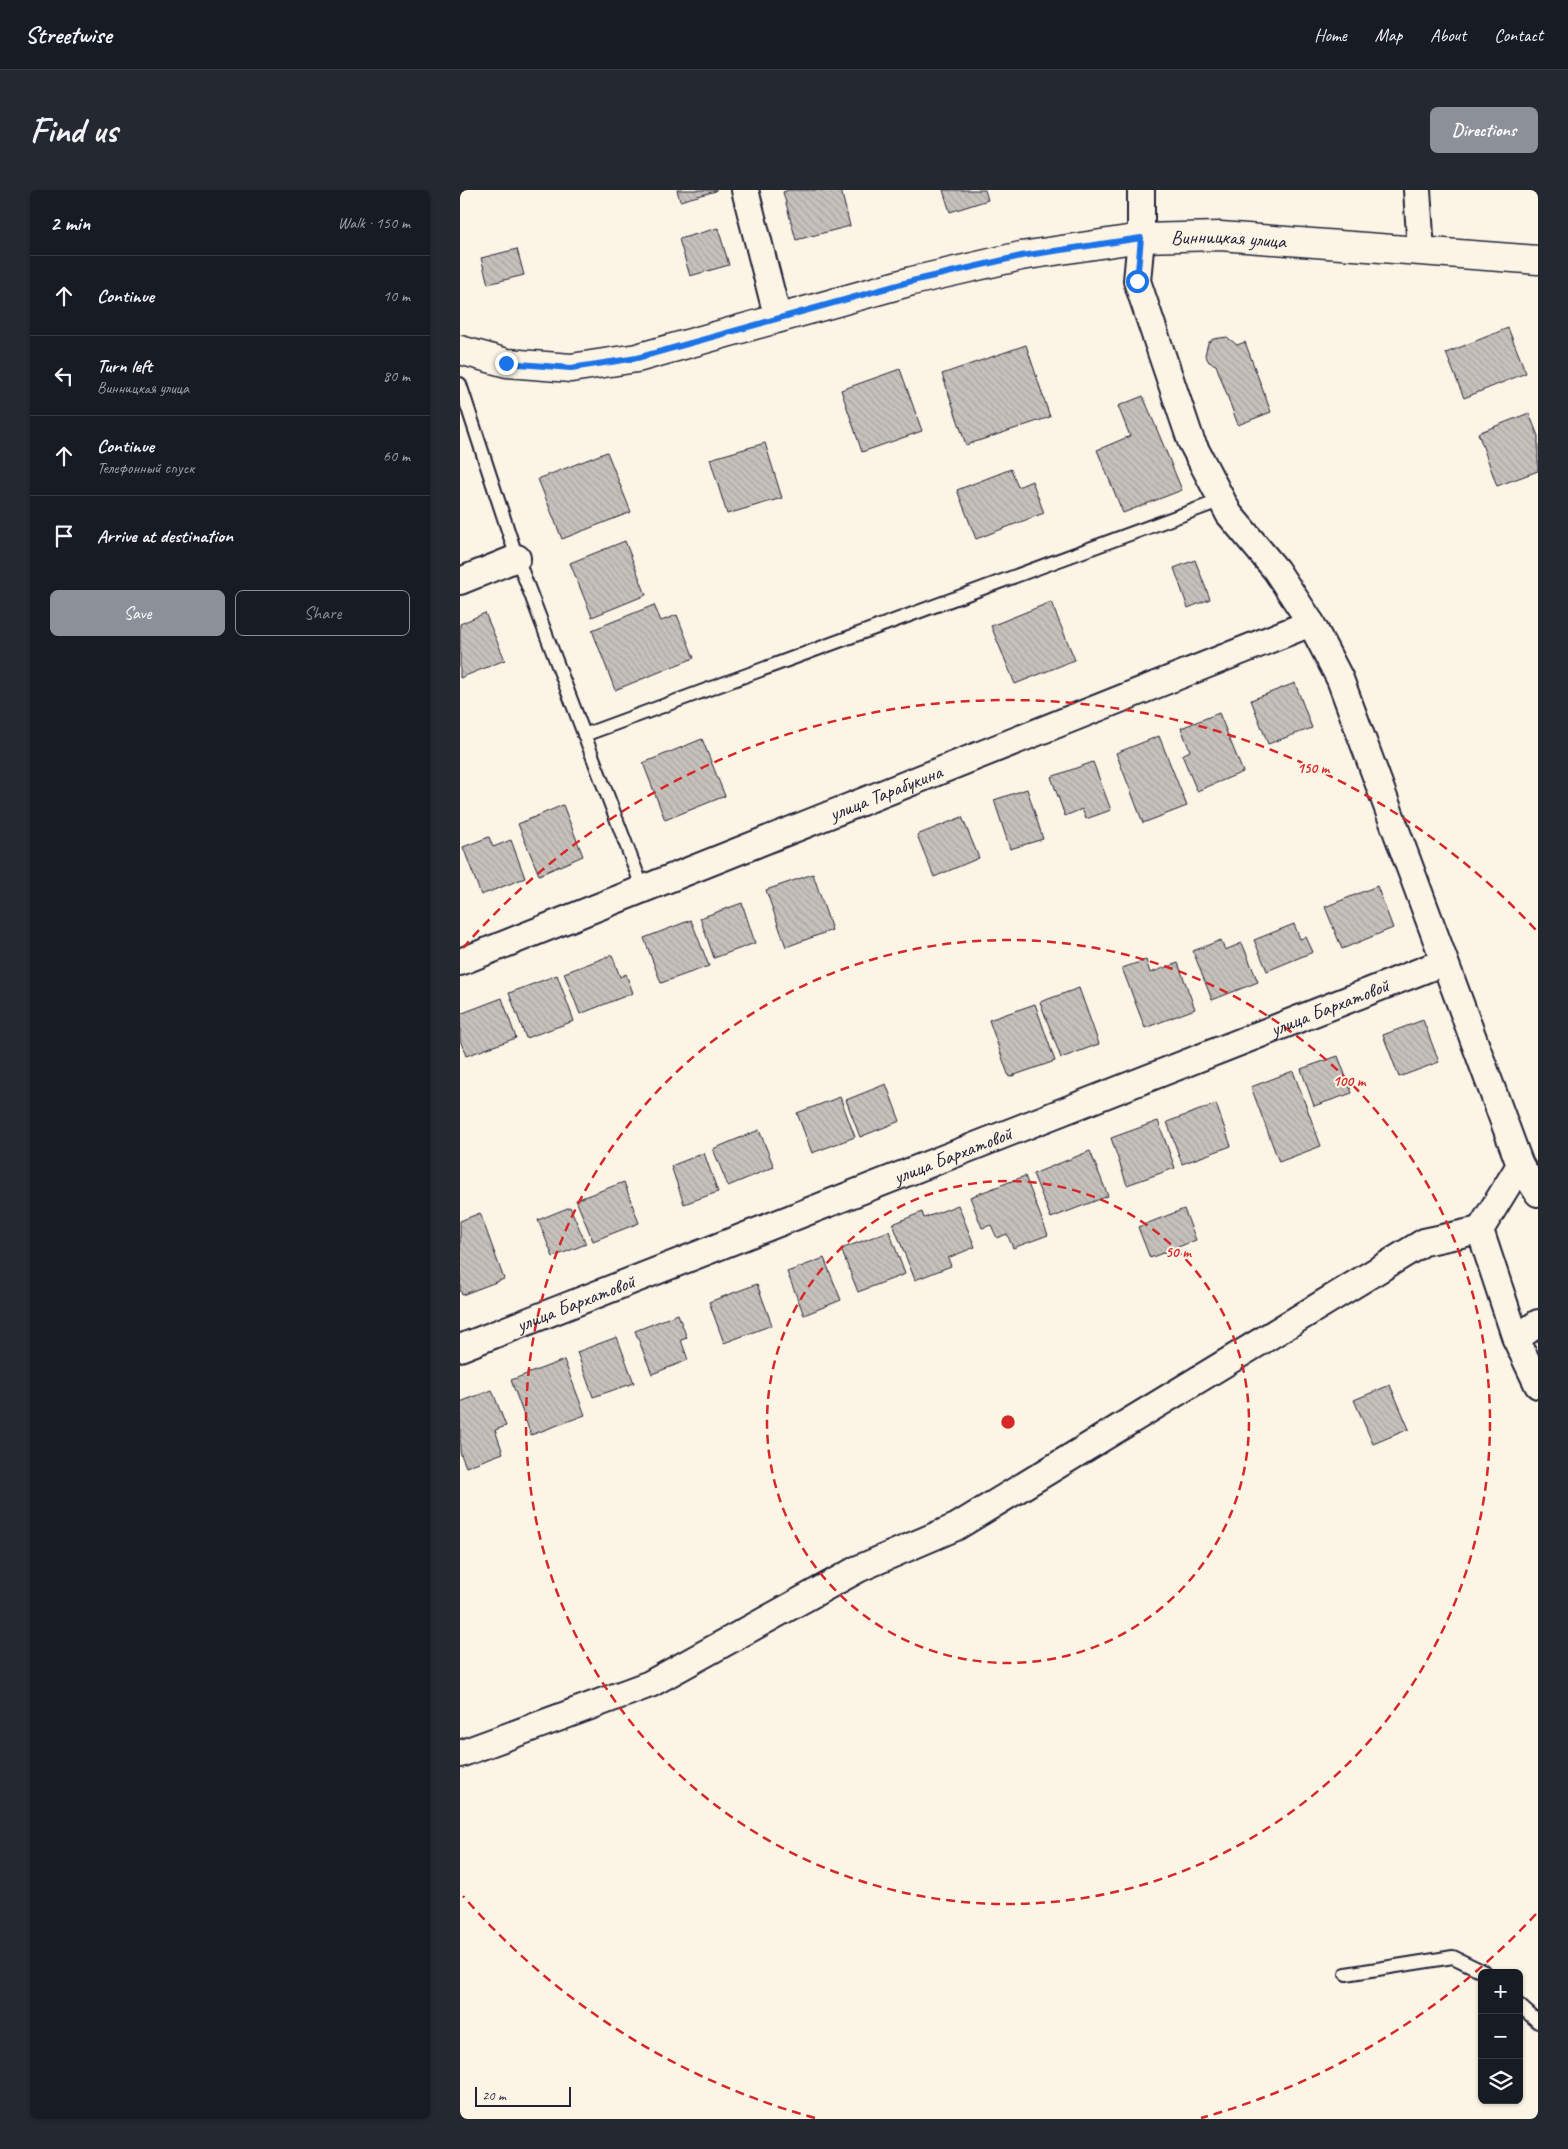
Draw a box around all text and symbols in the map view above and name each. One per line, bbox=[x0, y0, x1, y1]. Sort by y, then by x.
text: Streetwise bbox=[25, 20, 111, 50]
text: Home bbox=[1314, 24, 1347, 46]
text: Map bbox=[1375, 24, 1402, 46]
text: About bbox=[1430, 24, 1466, 46]
text: Contact bbox=[1494, 24, 1543, 46]
button: Directions bbox=[1430, 107, 1538, 153]
text: Find us bbox=[30, 108, 117, 153]
text: 2 min bbox=[50, 210, 90, 236]
text: Walk · 150 m bbox=[338, 213, 410, 233]
street label: Винницкая улица bbox=[1171, 224, 1288, 254]
route start bbox=[1126, 270, 1149, 293]
icon: ahead bbox=[50, 282, 78, 310]
text: Continue bbox=[97, 284, 154, 308]
text: 10 m bbox=[383, 286, 410, 306]
route end bbox=[495, 352, 518, 375]
text: Turn left bbox=[97, 354, 152, 378]
icon: left bbox=[50, 362, 78, 390]
text: 80 m bbox=[383, 366, 410, 386]
text: Винницкая улица bbox=[97, 378, 189, 398]
text: Continue bbox=[97, 434, 154, 458]
icon: ahead bbox=[50, 442, 78, 470]
text: 60 m bbox=[383, 446, 410, 466]
text: Телефонный спуск bbox=[97, 458, 194, 478]
icon: arrive bbox=[50, 522, 78, 550]
text: Arrive at destination bbox=[97, 524, 233, 548]
button: Save bbox=[50, 590, 225, 636]
button: Share bbox=[235, 590, 410, 636]
street label: улица Тарабукина bbox=[825, 759, 947, 827]
text: 150 m bbox=[1297, 759, 1331, 778]
street label: улица Бархатовой bbox=[1266, 972, 1394, 1042]
text: 100 m bbox=[1333, 1072, 1367, 1091]
street label: улица Бархатовой bbox=[889, 1120, 1017, 1190]
text: 50 m bbox=[1165, 1243, 1192, 1262]
street label: улица Бархатовой bbox=[512, 1268, 640, 1338]
centre of rings bbox=[999, 1413, 1017, 1431]
map controls bbox=[1478, 1969, 1523, 2104]
button: + bbox=[1478, 1969, 1523, 2014]
button: − bbox=[1478, 2014, 1523, 2059]
button: layers bbox=[1478, 2059, 1523, 2104]
scale bar bbox=[475, 2084, 571, 2107]
text: 20 m bbox=[482, 2087, 506, 2104]

